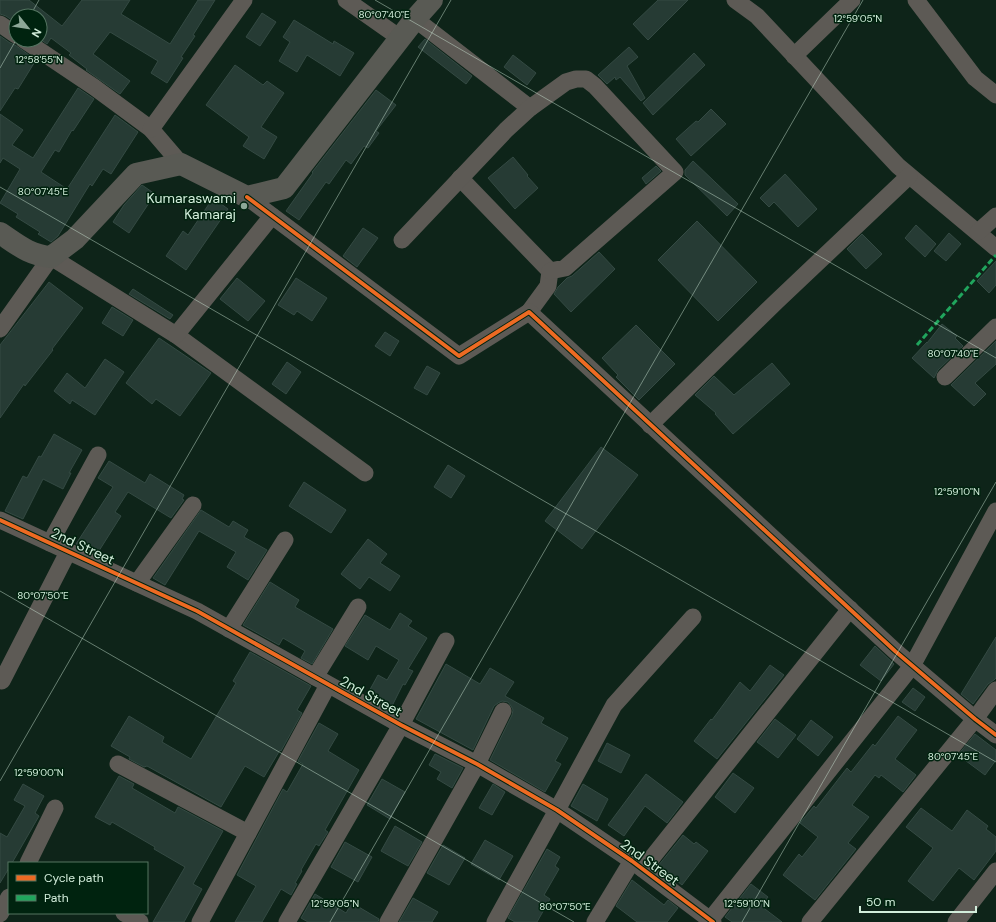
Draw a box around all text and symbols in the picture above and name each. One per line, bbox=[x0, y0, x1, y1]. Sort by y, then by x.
north arrow bbox=[8, 8, 48, 48]
text: 80°07'40"E bbox=[358, 8, 410, 21]
text: 12°59'05"N bbox=[834, 12, 882, 25]
text: N bbox=[29, 26, 45, 40]
text: 12°58'55"N bbox=[15, 53, 63, 66]
text: 80°07'45"E bbox=[18, 185, 69, 198]
place label: Kumaraswami Kamaraj bbox=[147, 189, 236, 223]
marker: Kumaraswami Kamaraj bbox=[239, 201, 249, 211]
text: 80°07'40"E bbox=[927, 347, 979, 360]
text: 12°59'10"N bbox=[934, 485, 980, 498]
street label: 2nd Street bbox=[48, 523, 118, 569]
text: 80°07'50"E bbox=[17, 589, 69, 602]
street label: 2nd Street bbox=[337, 672, 405, 720]
text: 80°07'45"E bbox=[928, 750, 979, 763]
text: 12°59'00"N bbox=[14, 766, 64, 779]
street label: 2nd Street bbox=[617, 835, 683, 889]
legend bbox=[8, 862, 148, 914]
text: Cycle path bbox=[44, 870, 104, 886]
scale bar bbox=[860, 888, 976, 914]
text: Path bbox=[44, 890, 69, 906]
text: 50 m bbox=[866, 894, 895, 910]
text: 12°59'05"N bbox=[311, 897, 359, 910]
text: 12°59'10"N bbox=[724, 897, 770, 910]
text: 80°07'50"E bbox=[539, 900, 591, 913]

